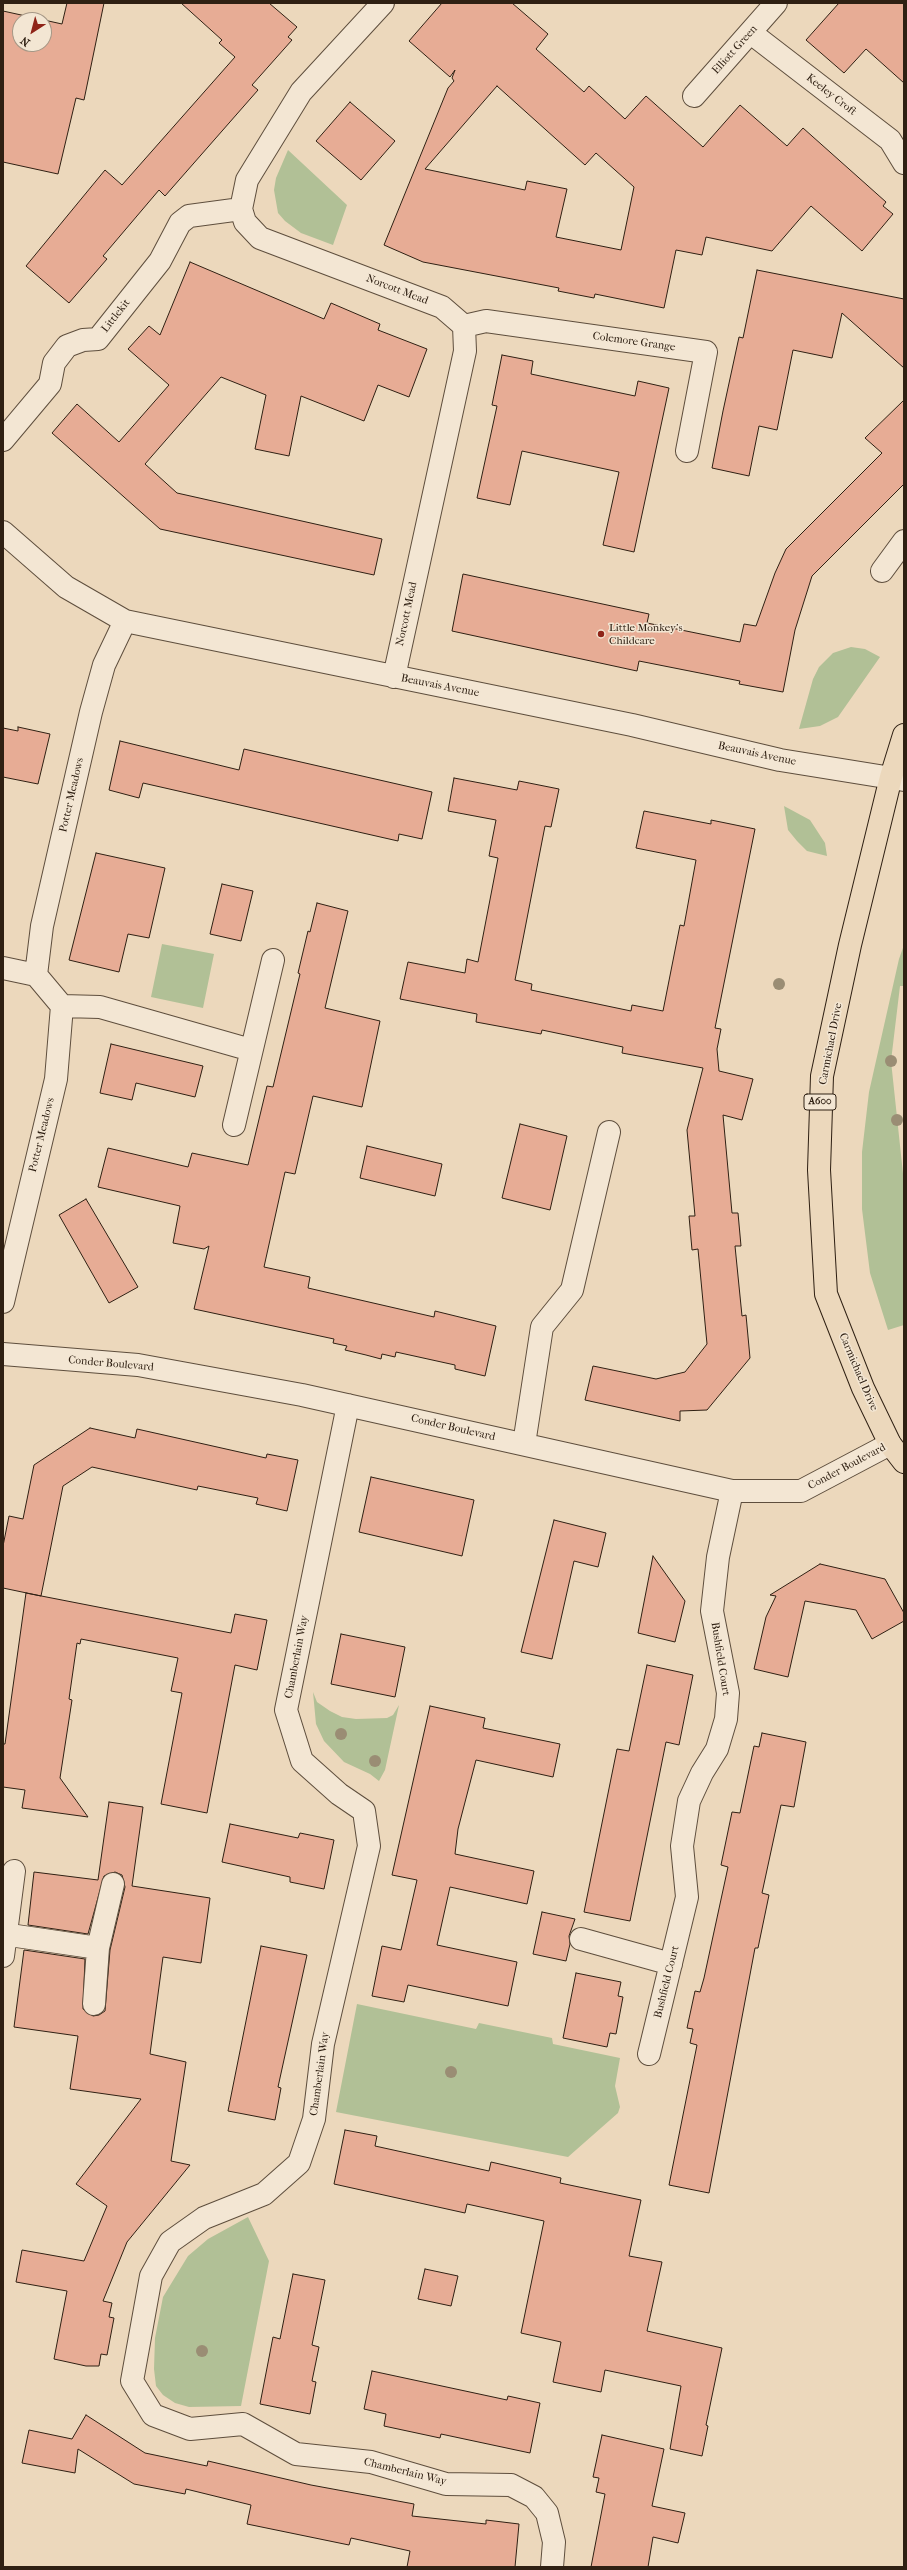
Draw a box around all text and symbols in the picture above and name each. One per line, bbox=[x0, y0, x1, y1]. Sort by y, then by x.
north arrow bbox=[12, 12, 52, 52]
street label: Elliott Green bbox=[710, 23, 760, 77]
text: N bbox=[18, 34, 32, 49]
street label: Keeley Croft bbox=[803, 71, 859, 119]
street label: Norcott Mead bbox=[364, 272, 430, 308]
street label: Littlekit bbox=[99, 297, 133, 335]
street label: Colemore Grange bbox=[592, 330, 676, 354]
street label: Norcott Mead bbox=[394, 581, 420, 647]
place label: Little Monkey's Childcare bbox=[609, 621, 682, 647]
marker: Little Monkey's Childcare bbox=[596, 629, 606, 639]
street label: Beauvais Avenue bbox=[400, 672, 480, 700]
street label: Beauvais Avenue bbox=[717, 739, 797, 769]
street label: Potter Meadows bbox=[57, 756, 87, 834]
street label: Carmichael Drive bbox=[817, 1002, 845, 1086]
road number: A600 bbox=[804, 1094, 836, 1110]
street label: Potter Meadows bbox=[26, 1096, 58, 1174]
street label: Carmichael Drive bbox=[836, 1331, 880, 1413]
street label: Conder Boulevard bbox=[68, 1354, 154, 1374]
street label: Conder Boulevard bbox=[410, 1412, 496, 1444]
street label: Conder Boulevard bbox=[806, 1441, 888, 1493]
street label: Chamberlain Way bbox=[282, 1614, 312, 1700]
street label: Bushfield Court bbox=[708, 1621, 732, 1697]
street label: Bushfield Court bbox=[652, 1944, 682, 2020]
street label: Chamberlain Way bbox=[308, 2031, 332, 2117]
street label: Chamberlain Way bbox=[362, 2455, 448, 2489]

